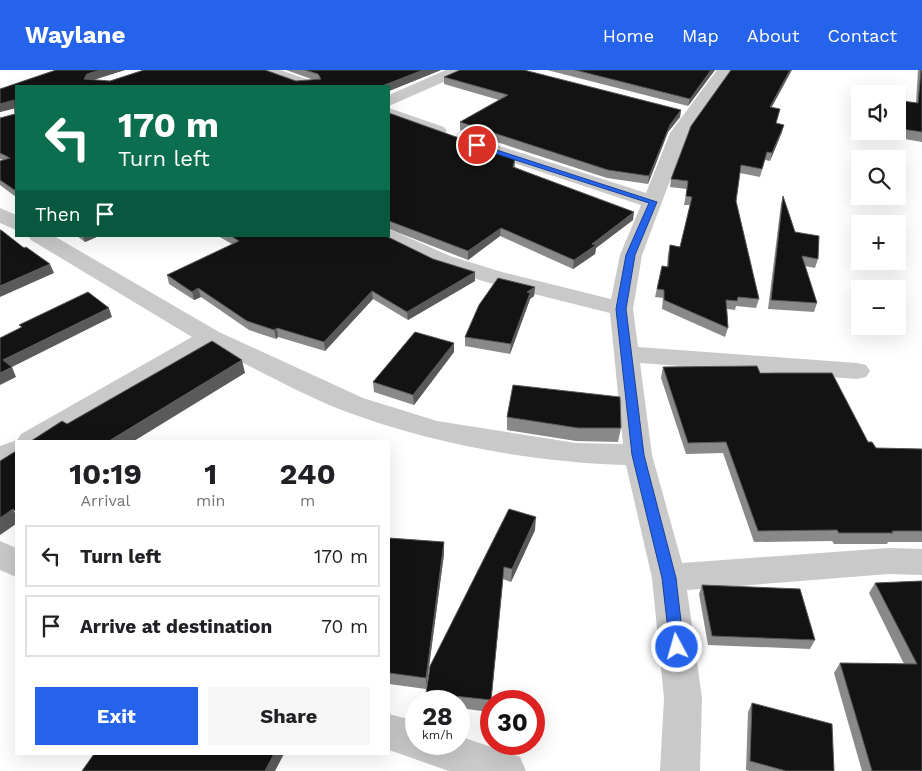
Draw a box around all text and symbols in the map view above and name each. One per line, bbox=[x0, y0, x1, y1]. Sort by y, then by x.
text: Waylane bbox=[25, 21, 125, 49]
text: Home bbox=[603, 25, 654, 46]
text: Map bbox=[682, 25, 719, 46]
text: About bbox=[747, 25, 799, 46]
text: Contact bbox=[827, 25, 897, 46]
map controls bbox=[851, 85, 906, 335]
button: sound bbox=[851, 85, 906, 140]
text: 170 m bbox=[118, 104, 219, 146]
icon: left bbox=[35, 105, 100, 170]
pin bbox=[456, 124, 498, 166]
icon: arrive bbox=[463, 131, 491, 159]
text: Turn left bbox=[118, 146, 210, 171]
button: search bbox=[851, 150, 906, 205]
icon: arrive bbox=[91, 200, 119, 228]
text: Then bbox=[35, 203, 81, 226]
button: + bbox=[851, 215, 906, 270]
button: − bbox=[851, 280, 906, 335]
text: 10:19 bbox=[69, 456, 142, 491]
text: 1 bbox=[204, 456, 217, 491]
text: 240 bbox=[280, 456, 336, 491]
text: Arrival bbox=[81, 491, 130, 510]
text: min bbox=[196, 491, 225, 510]
text: m bbox=[300, 491, 315, 510]
icon: left bbox=[37, 542, 65, 570]
text: Turn left bbox=[80, 545, 161, 568]
text: 170 m bbox=[314, 545, 368, 568]
icon: arrive bbox=[37, 612, 65, 640]
text: Arrive at destination bbox=[80, 615, 272, 638]
text: 70 m bbox=[321, 615, 368, 638]
position arrow bbox=[650, 620, 702, 672]
button: Exit bbox=[35, 687, 198, 745]
button: Share bbox=[208, 687, 370, 745]
speed limit sign: 30 bbox=[480, 690, 545, 755]
text: 28 bbox=[422, 702, 453, 731]
text: km/h bbox=[422, 728, 453, 742]

